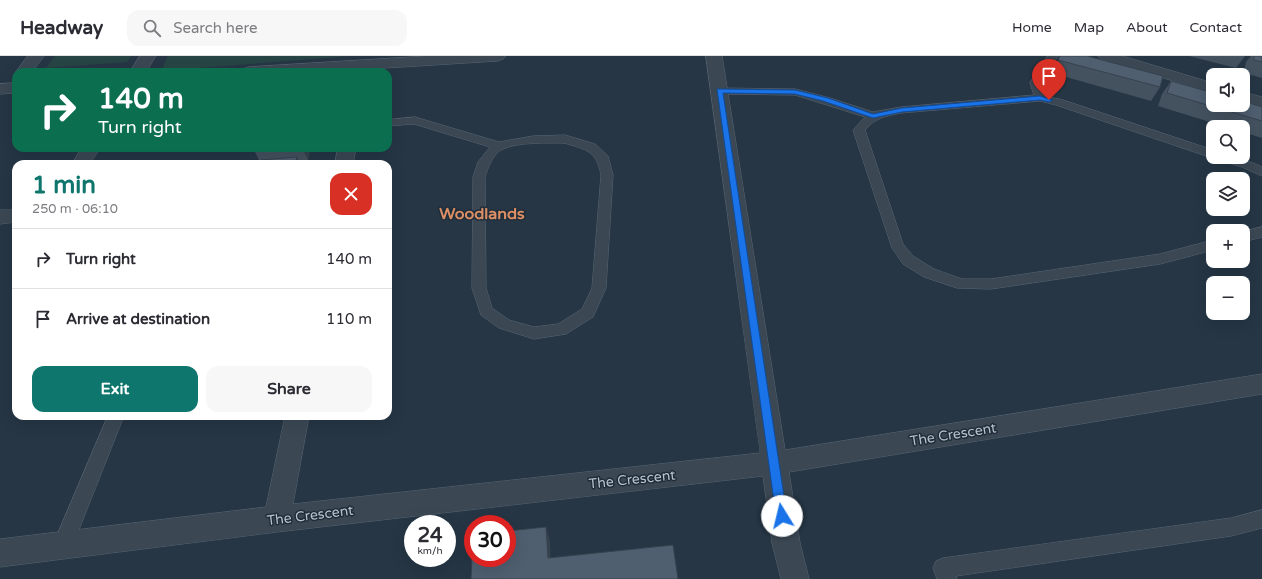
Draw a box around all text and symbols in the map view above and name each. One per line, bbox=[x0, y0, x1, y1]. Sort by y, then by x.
search box bbox=[127, 10, 407, 46]
text: Headway bbox=[20, 17, 103, 39]
icon: search bbox=[141, 17, 163, 39]
text: Search here bbox=[173, 19, 258, 37]
text: Home bbox=[1012, 19, 1052, 36]
text: Map bbox=[1074, 19, 1104, 36]
text: About bbox=[1126, 19, 1168, 36]
text: Contact bbox=[1190, 19, 1242, 36]
pin bbox=[1032, 59, 1066, 100]
icon: arrive bbox=[1038, 65, 1060, 87]
map controls bbox=[1206, 68, 1250, 320]
button: sound bbox=[1206, 68, 1250, 112]
text: 140 m bbox=[98, 82, 184, 116]
icon: right bbox=[32, 84, 84, 136]
text: Turn right bbox=[98, 116, 182, 138]
button: search bbox=[1206, 120, 1250, 164]
text: 1 min bbox=[32, 171, 96, 200]
button: layers bbox=[1206, 172, 1250, 216]
button: close bbox=[330, 173, 372, 215]
text: 250 m · 06:10 bbox=[32, 201, 118, 217]
district label: Woodlands bbox=[439, 204, 525, 224]
button: + bbox=[1206, 224, 1250, 268]
icon: right bbox=[32, 248, 54, 270]
text: Turn right bbox=[66, 250, 136, 268]
text: 140 m bbox=[326, 250, 372, 268]
button: − bbox=[1206, 276, 1250, 320]
icon: arrive bbox=[32, 308, 54, 330]
text: Arrive at destination bbox=[66, 310, 210, 328]
text: 110 m bbox=[326, 310, 372, 328]
button: Exit bbox=[32, 366, 198, 412]
button: Share bbox=[206, 366, 372, 412]
street label: The Crescent bbox=[909, 419, 998, 450]
street label: The Crescent bbox=[588, 466, 677, 492]
position arrow bbox=[761, 495, 803, 537]
street label: The Crescent bbox=[266, 502, 355, 529]
speed limit sign: 30 bbox=[464, 515, 516, 567]
text: 24 bbox=[417, 524, 443, 548]
text: km/h bbox=[417, 545, 443, 557]

